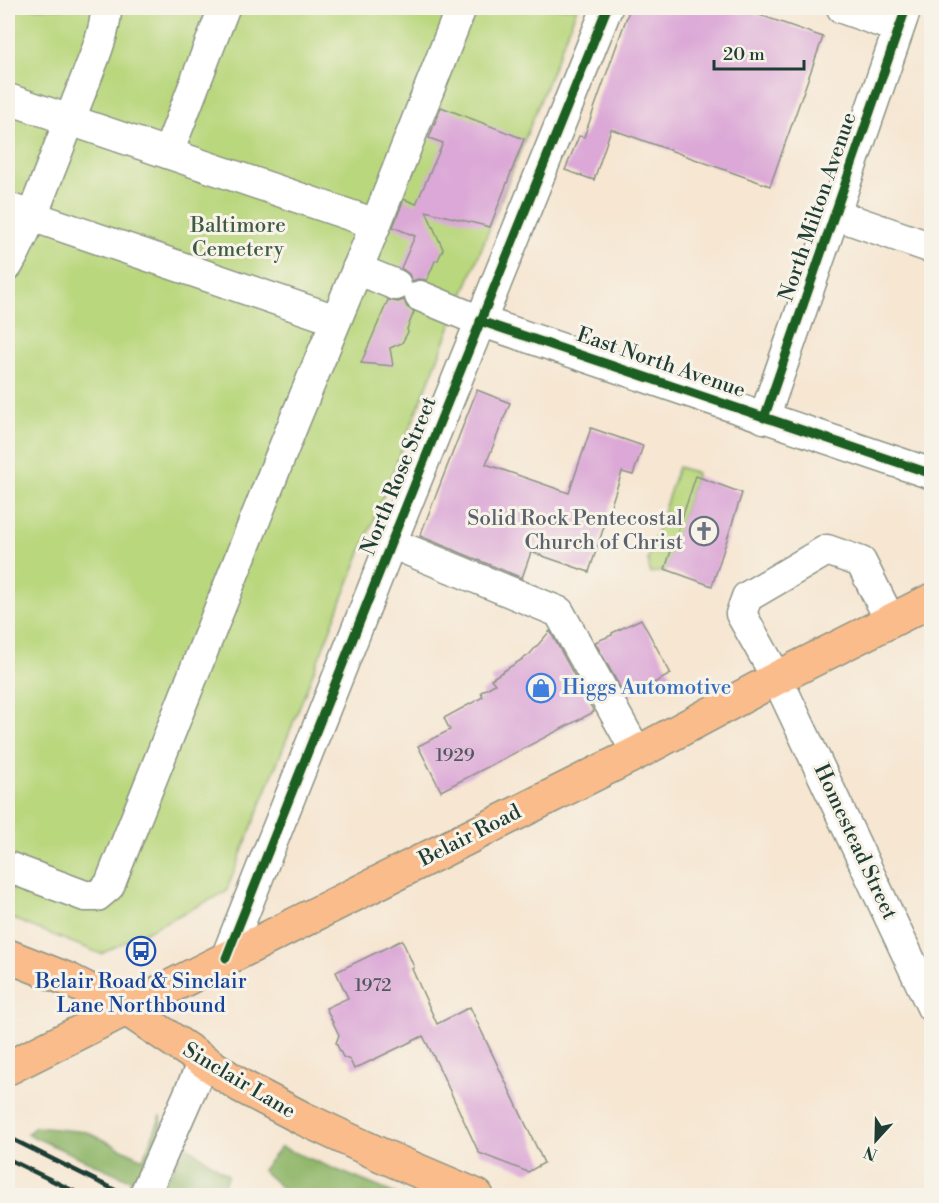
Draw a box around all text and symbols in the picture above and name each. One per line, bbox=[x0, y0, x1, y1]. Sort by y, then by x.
scale bar bbox=[714, 33, 804, 71]
text: 20 m bbox=[723, 43, 765, 66]
street label: North Milton Avenue bbox=[773, 109, 863, 305]
park label: Baltimore Cemetery bbox=[189, 213, 286, 263]
street label: East North Avenue bbox=[573, 322, 749, 404]
street label: North Rose Street bbox=[355, 392, 443, 559]
place label: Solid Rock Pentecostal Church of Christ bbox=[467, 506, 684, 556]
church icon: Solid Rock Pentecostal Church of Christ bbox=[688, 515, 720, 547]
shop icon: Higgs Automotive bbox=[525, 672, 557, 704]
place label: Higgs Automotive bbox=[562, 675, 731, 701]
house number: 1929 bbox=[435, 744, 475, 767]
street label: Homestead Street bbox=[808, 760, 903, 924]
street label: Belair Road bbox=[414, 799, 526, 873]
bus stop icon: Belair Road & Sinclair Lane Northbound bbox=[125, 935, 157, 967]
place label: Belair Road & Sinclair Lane Northbound bbox=[34, 969, 247, 1019]
house number: 1972 bbox=[354, 974, 392, 997]
street label: Sinclair Lane bbox=[178, 1037, 300, 1125]
north arrow bbox=[846, 1110, 906, 1170]
text: N bbox=[861, 1141, 880, 1165]

